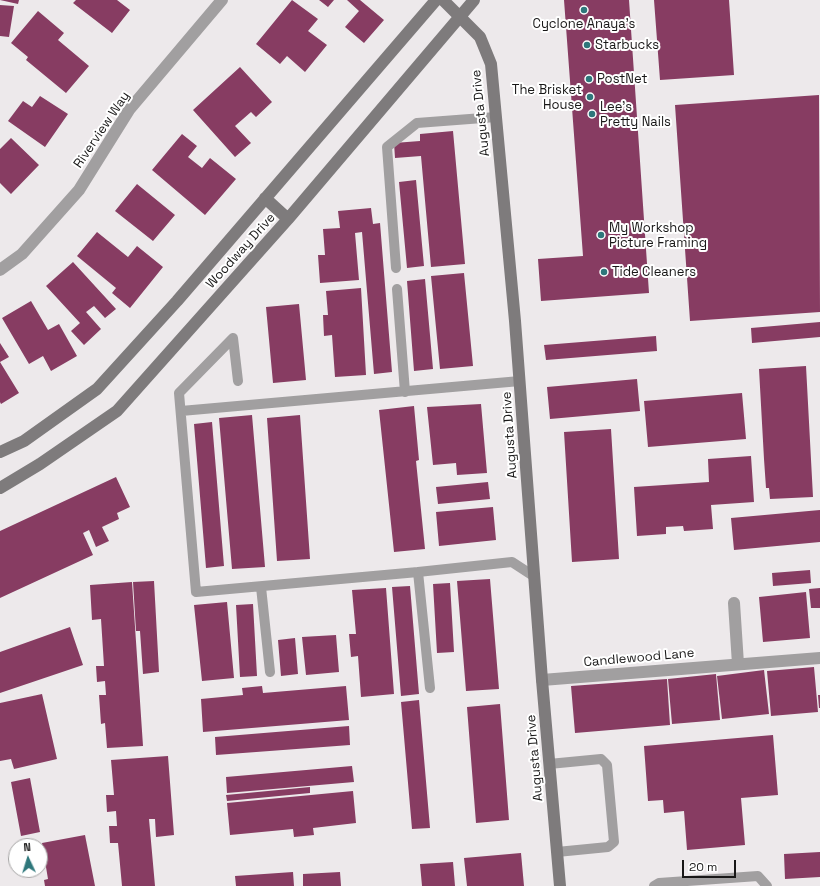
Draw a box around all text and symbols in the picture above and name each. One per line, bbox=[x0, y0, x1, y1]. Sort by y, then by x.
marker: Cyclone Anaya's bbox=[579, 5, 589, 15]
place label: Cyclone Anaya's bbox=[533, 16, 635, 32]
place label: Starbucks bbox=[595, 37, 659, 53]
marker: Starbucks bbox=[582, 40, 592, 50]
street label: Augusta Drive bbox=[469, 69, 493, 157]
place label: PostNet bbox=[597, 71, 647, 87]
marker: PostNet bbox=[584, 74, 594, 84]
place label: The Brisket House bbox=[512, 82, 582, 113]
street label: Riverview Way bbox=[71, 89, 133, 171]
marker: The Brisket House bbox=[585, 92, 595, 102]
place label: Lee's Pretty Nails bbox=[600, 99, 671, 130]
marker: Lee's Pretty Nails bbox=[587, 109, 597, 119]
street label: Woodway Drive bbox=[203, 210, 279, 292]
place label: My Workshop Picture Framing bbox=[609, 220, 707, 251]
marker: My Workshop Picture Framing bbox=[596, 230, 606, 240]
place label: Tide Cleaners bbox=[612, 264, 696, 280]
marker: Tide Cleaners bbox=[599, 267, 609, 277]
street label: Augusta Drive bbox=[499, 391, 521, 479]
street label: Candlewood Lane bbox=[583, 645, 695, 671]
street label: Augusta Drive bbox=[523, 714, 547, 802]
north arrow bbox=[8, 838, 48, 878]
text: N bbox=[23, 840, 31, 854]
scale bar bbox=[684, 852, 738, 878]
text: 20 m bbox=[689, 859, 717, 875]

